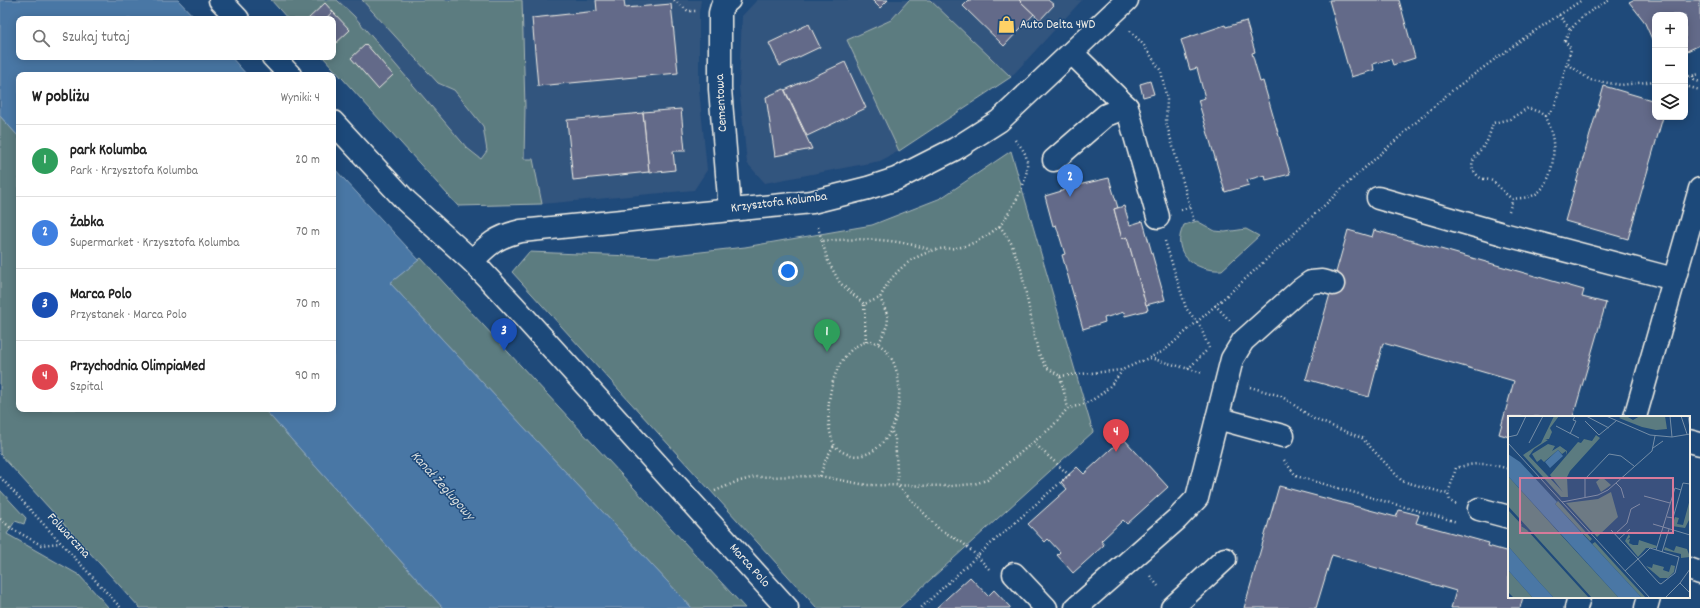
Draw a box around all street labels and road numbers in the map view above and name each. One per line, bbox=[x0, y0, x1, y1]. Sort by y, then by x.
street label: Cementowa bbox=[711, 73, 733, 132]
street label: Krzysztofa Kolumba bbox=[730, 188, 829, 218]
street label: Folwarczna bbox=[42, 509, 95, 564]
street label: Marca Polo bbox=[724, 540, 774, 592]

